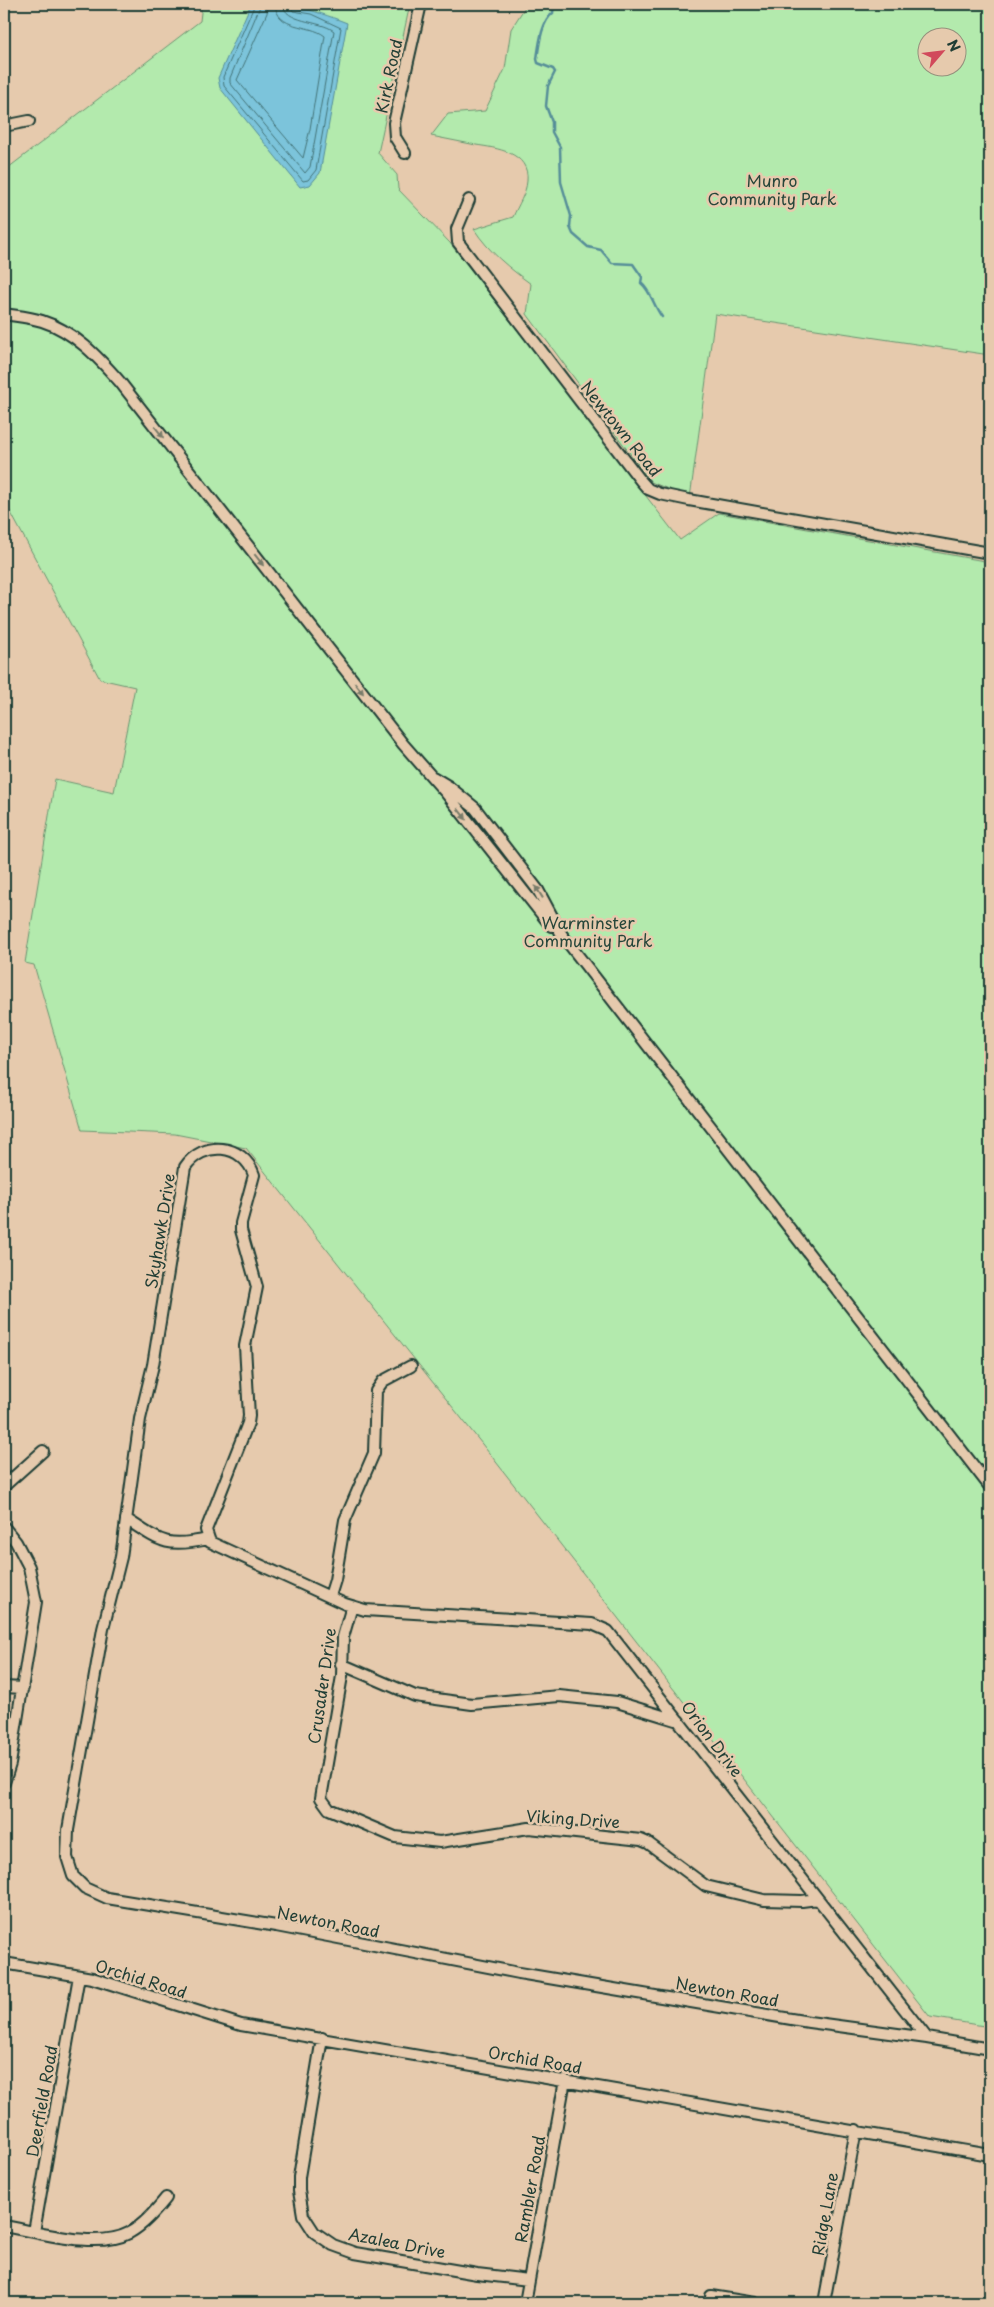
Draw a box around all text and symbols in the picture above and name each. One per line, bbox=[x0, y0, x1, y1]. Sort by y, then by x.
north arrow bbox=[916, 28, 966, 78]
street label: Kirk Road bbox=[368, 36, 408, 115]
text: N bbox=[942, 36, 966, 55]
park label: Munro Community Park bbox=[708, 168, 837, 210]
street label: Newtown Road bbox=[576, 375, 668, 481]
one-way arrow bbox=[154, 425, 165, 438]
one-way arrow bbox=[254, 553, 265, 566]
one-way arrow bbox=[354, 681, 365, 694]
one-way arrow bbox=[457, 807, 468, 820]
one-way arrow bbox=[534, 886, 544, 899]
park label: Warminster Community Park bbox=[524, 910, 653, 952]
street label: Skyhawk Drive bbox=[138, 1171, 180, 1290]
street label: Crusader Drive bbox=[301, 1626, 341, 1745]
street label: Orion Drive bbox=[676, 1695, 749, 1781]
street label: Viking Drive bbox=[525, 1803, 621, 1833]
street label: Newton Road bbox=[275, 1899, 382, 1943]
street label: Orchid Road bbox=[92, 1953, 190, 2003]
street label: Newton Road bbox=[674, 1970, 781, 2012]
street label: Orchid Road bbox=[486, 2039, 584, 2079]
street label: Deerfield Road bbox=[19, 2043, 63, 2159]
street label: Rambler Road bbox=[508, 2133, 550, 2244]
street label: Ridge Lane bbox=[805, 2170, 843, 2257]
street label: Azalea Drive bbox=[347, 2221, 448, 2263]

